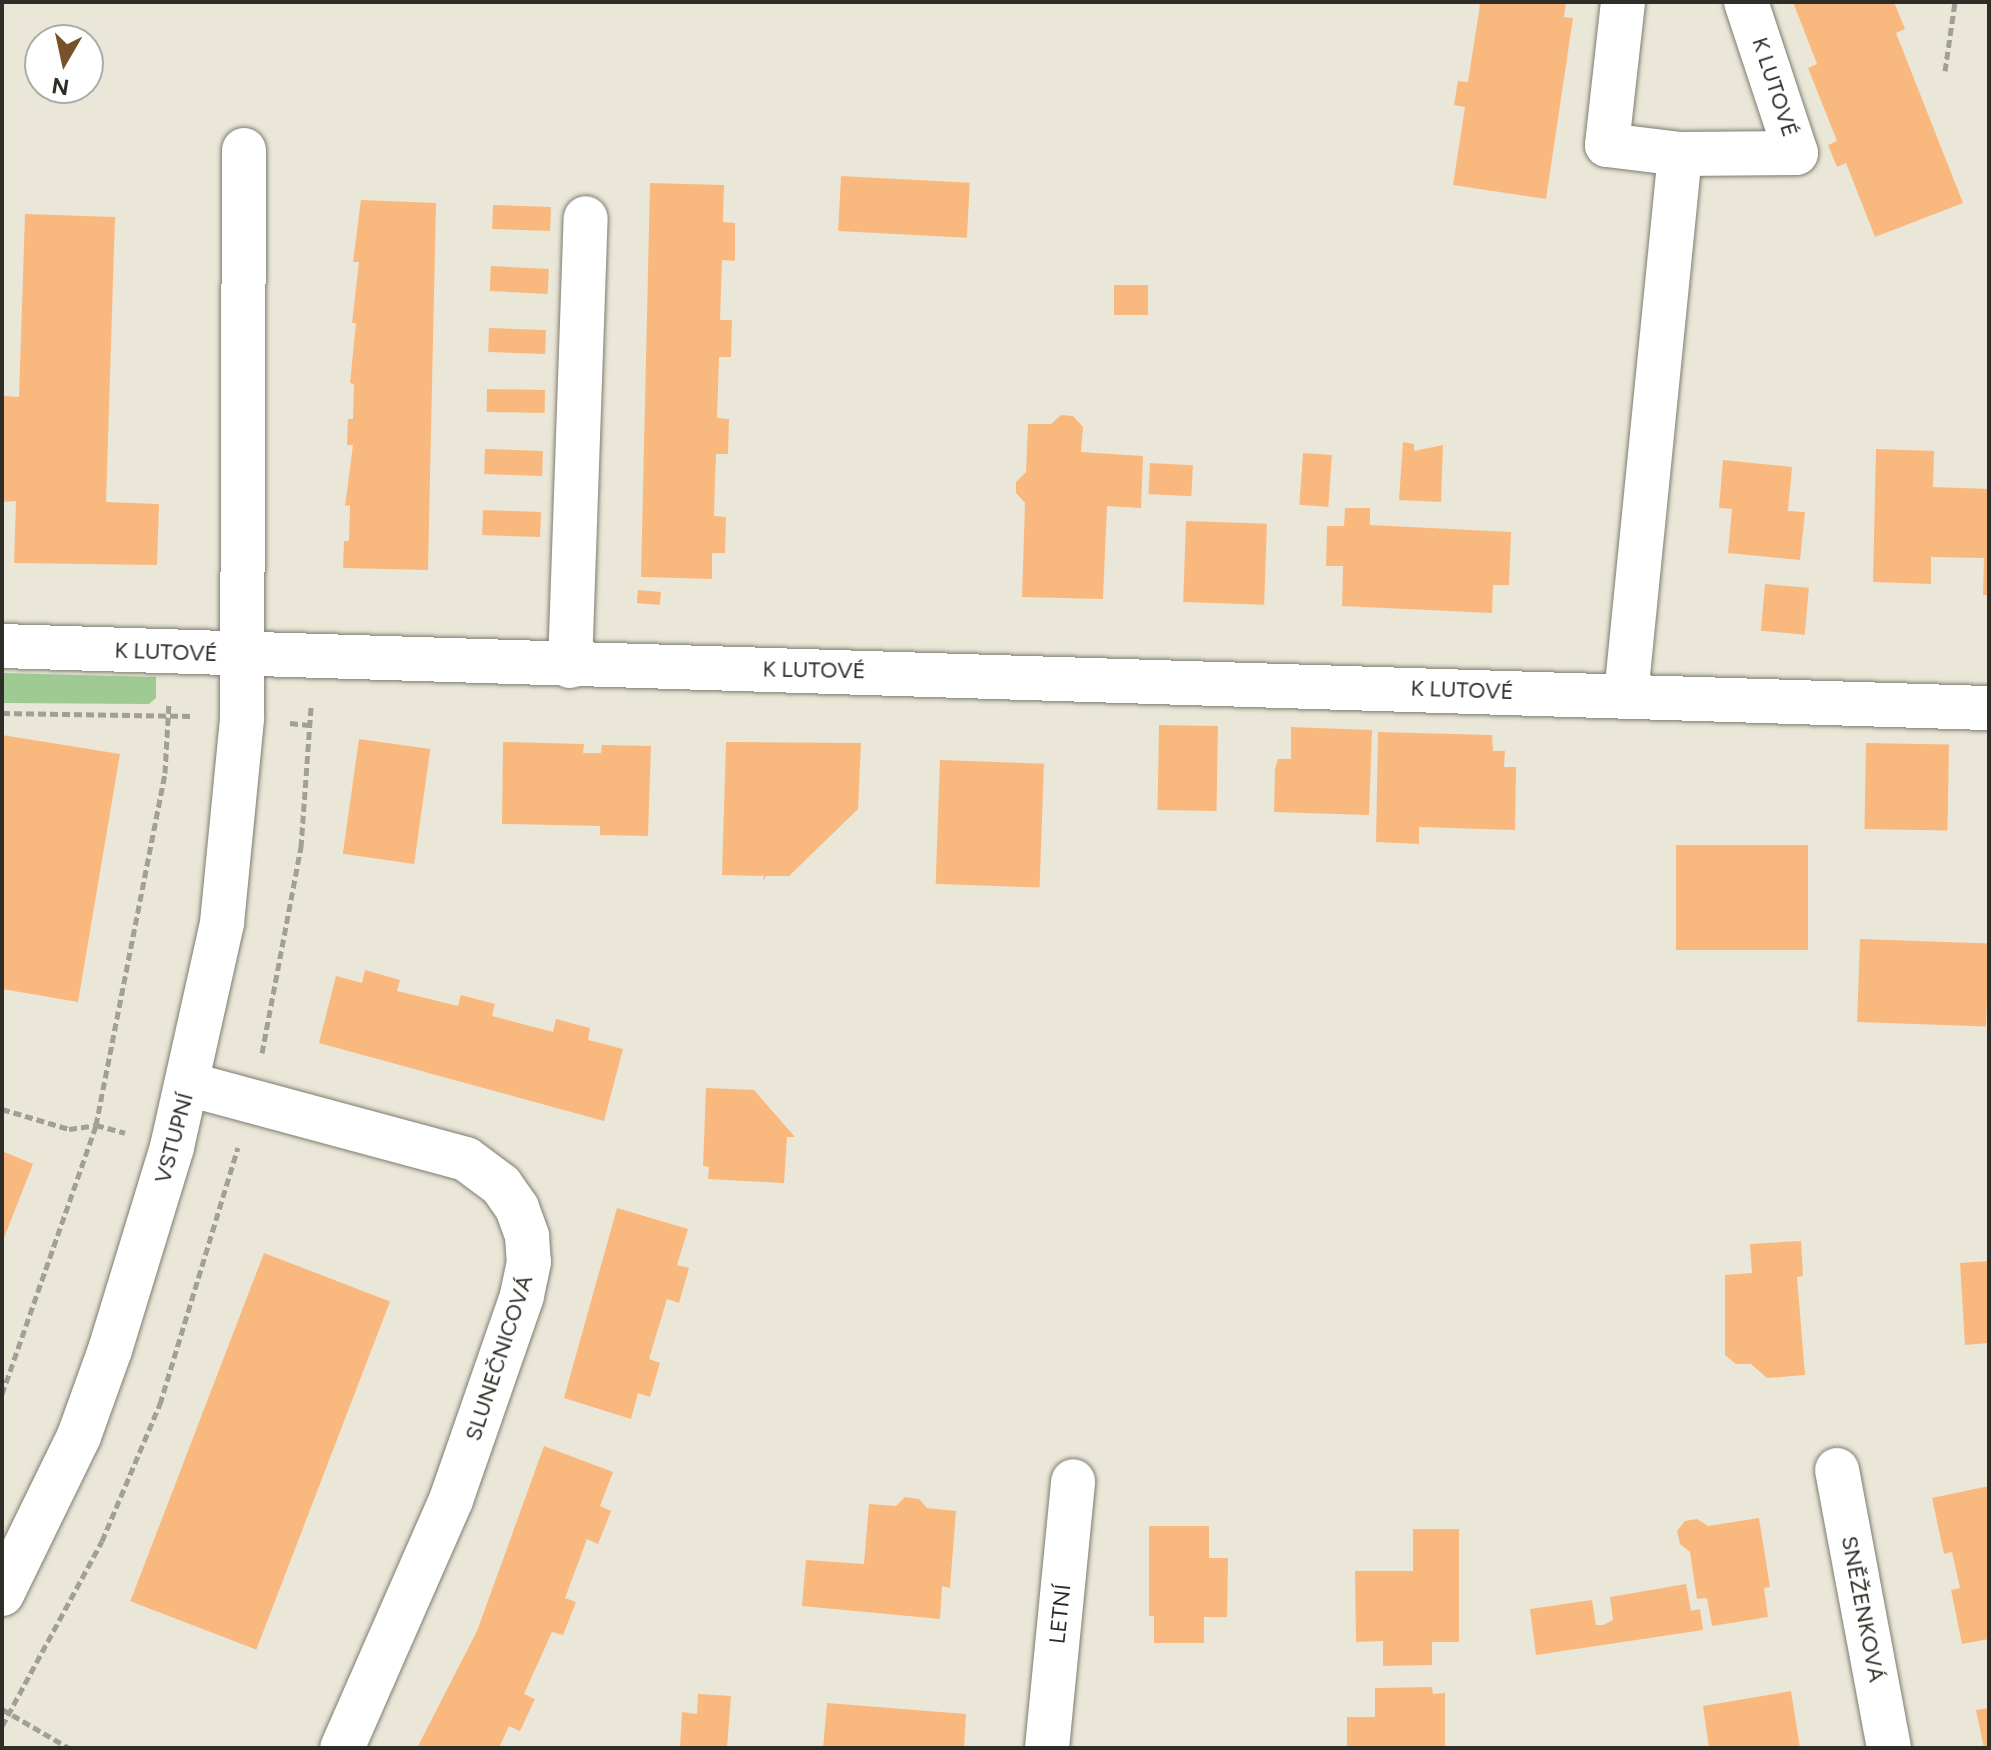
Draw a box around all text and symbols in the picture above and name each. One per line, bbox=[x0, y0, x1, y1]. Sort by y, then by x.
north arrow bbox=[24, 24, 104, 104]
street label: K LUTOVÉ bbox=[1747, 34, 1803, 140]
text: N bbox=[50, 72, 71, 101]
street label: K LUTOVÉ bbox=[114, 637, 218, 667]
street label: K LUTOVÉ bbox=[762, 656, 866, 684]
street label: K LUTOVÉ bbox=[1410, 675, 1514, 705]
street label: VSTUPNÍ bbox=[149, 1090, 199, 1186]
street label: SLUNEČNICOVÁ bbox=[460, 1272, 538, 1444]
street label: SNĚŽENKOVÁ bbox=[1836, 1534, 1890, 1684]
street label: LETNÍ bbox=[1044, 1583, 1076, 1645]

